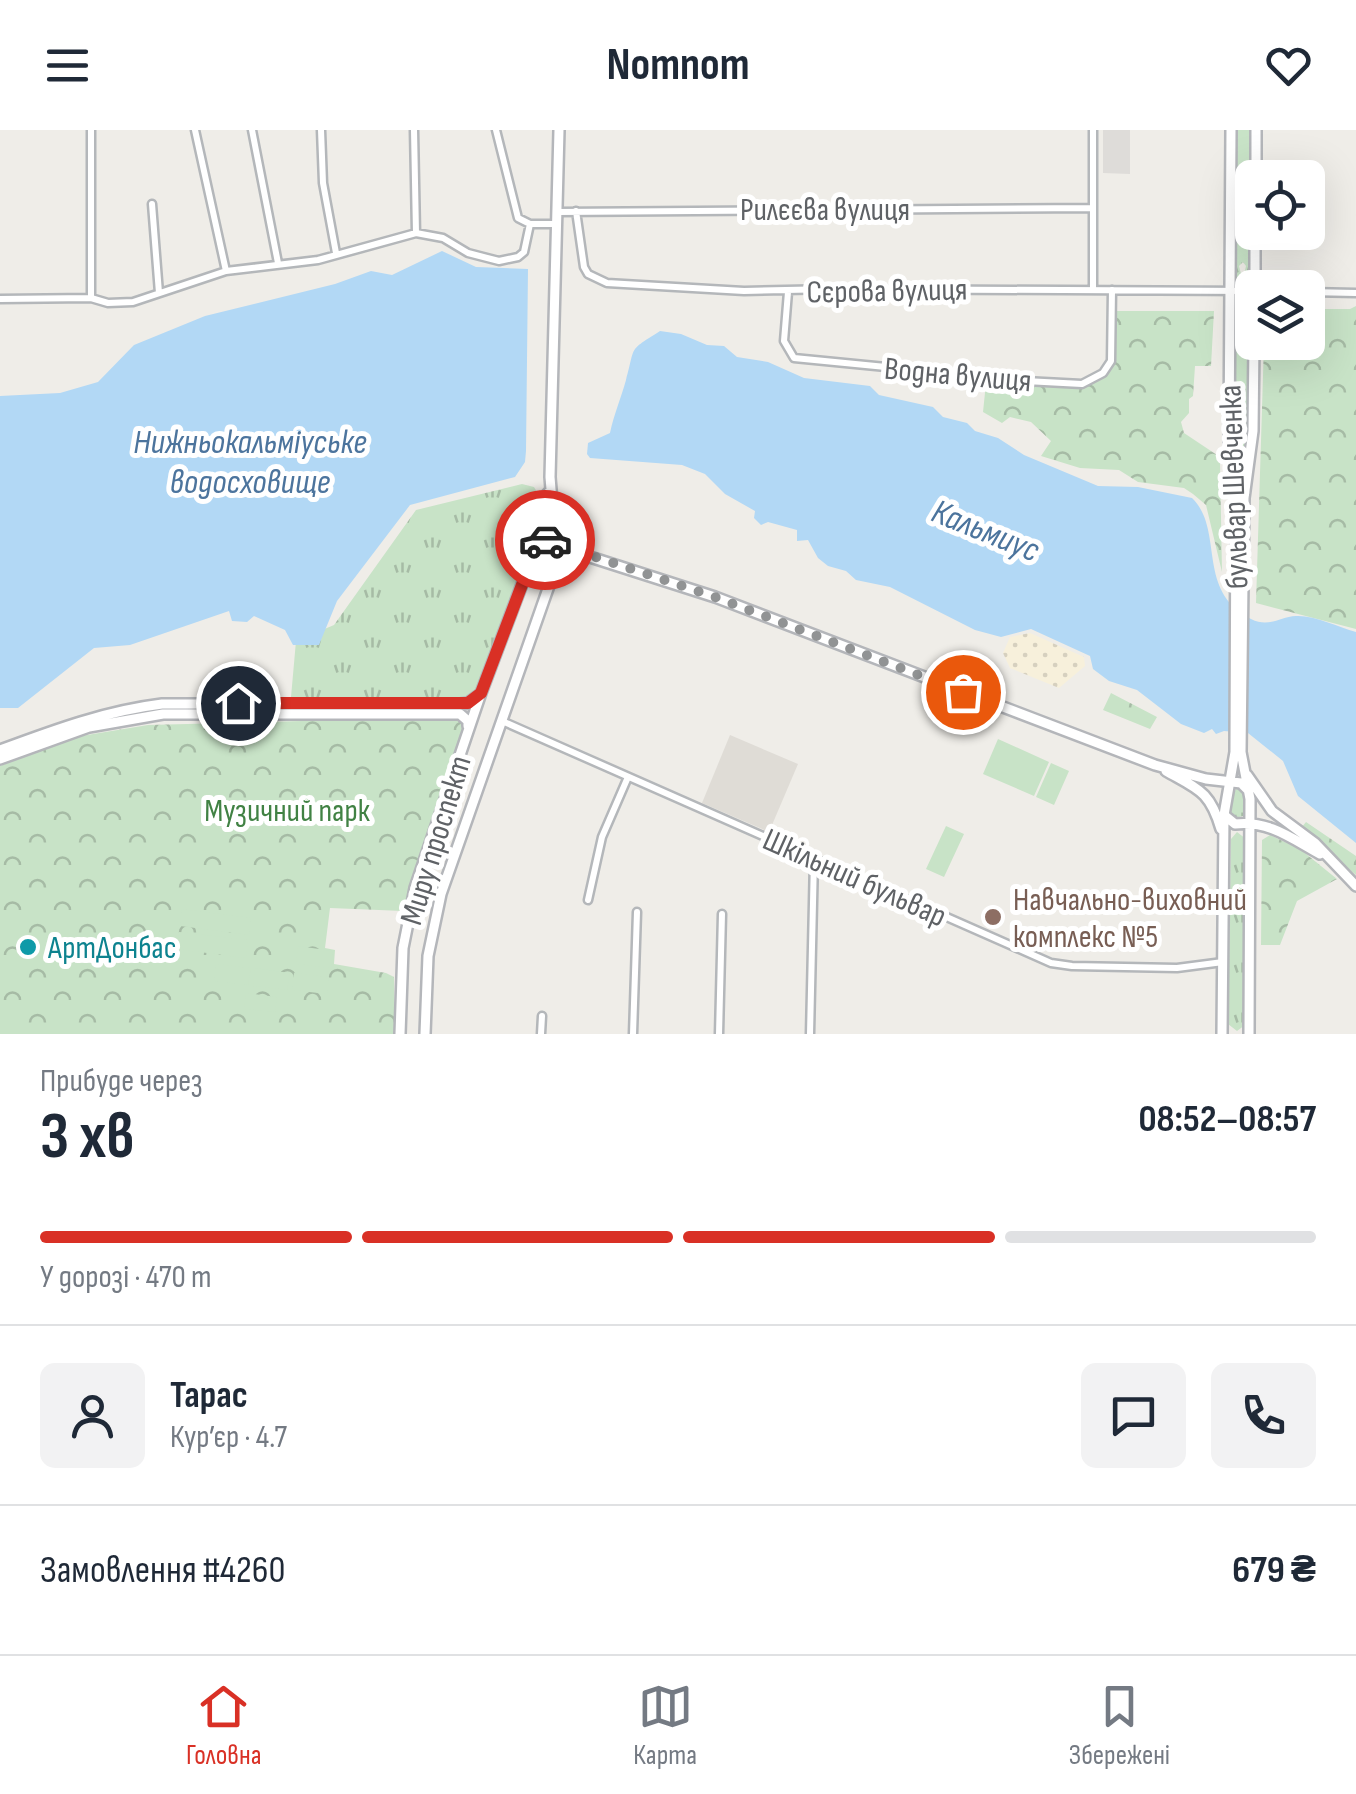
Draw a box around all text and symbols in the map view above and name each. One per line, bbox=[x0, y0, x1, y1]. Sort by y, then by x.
icon: menu bbox=[40, 38, 95, 93]
text: Nomnom bbox=[607, 38, 749, 93]
icon: heart bbox=[1261, 38, 1316, 93]
map controls bbox=[1235, 160, 1325, 360]
button: locate bbox=[1235, 160, 1325, 250]
street label: Рилєєва вулиця bbox=[740, 191, 910, 230]
button: layers bbox=[1235, 270, 1325, 360]
street label: Сєрова вулиця bbox=[806, 271, 968, 312]
street label: Водна вулиця bbox=[883, 350, 1033, 401]
street label: бульвар Шевченка bbox=[1211, 384, 1258, 590]
water label: Нижньокальміуське водосховище bbox=[133, 421, 367, 504]
courier bbox=[495, 490, 595, 590]
water label: Кальмиус bbox=[925, 490, 1046, 572]
icon: car bbox=[518, 513, 573, 568]
pin bbox=[921, 650, 1006, 735]
pin bbox=[196, 661, 281, 746]
icon: bag bbox=[936, 665, 991, 720]
icon: home bbox=[211, 676, 266, 731]
street label: Миру проспект bbox=[392, 751, 481, 930]
park label: Музичний парк bbox=[204, 792, 371, 831]
street label: Шкільний бульвар bbox=[757, 821, 952, 936]
place label: Навчально-виховний комплекс №5 bbox=[1013, 881, 1247, 957]
marker: Навчально-виховний комплекс №5 bbox=[982, 906, 1004, 928]
place label: АртДонбас bbox=[47, 929, 176, 968]
marker: АртДонбас bbox=[17, 936, 39, 958]
text: Прибуде через bbox=[40, 1062, 203, 1101]
text: 08:52–08:57 bbox=[1138, 1097, 1316, 1142]
text: 3 хв bbox=[40, 1099, 135, 1177]
text: У дорозі · 470 m bbox=[40, 1258, 211, 1297]
button: person bbox=[40, 1363, 145, 1468]
button: chat bbox=[1081, 1363, 1186, 1468]
button: phone bbox=[1211, 1363, 1316, 1468]
text: Тарас bbox=[170, 1373, 248, 1418]
text: Кур’єр · 4.7 bbox=[170, 1418, 287, 1457]
text: Замовлення #4260 bbox=[40, 1548, 285, 1593]
text: 679 ₴ bbox=[1232, 1548, 1316, 1593]
tab: Головна bbox=[186, 1679, 261, 1772]
tab: Карта bbox=[633, 1679, 697, 1772]
tab: Збережені bbox=[1069, 1679, 1170, 1772]

